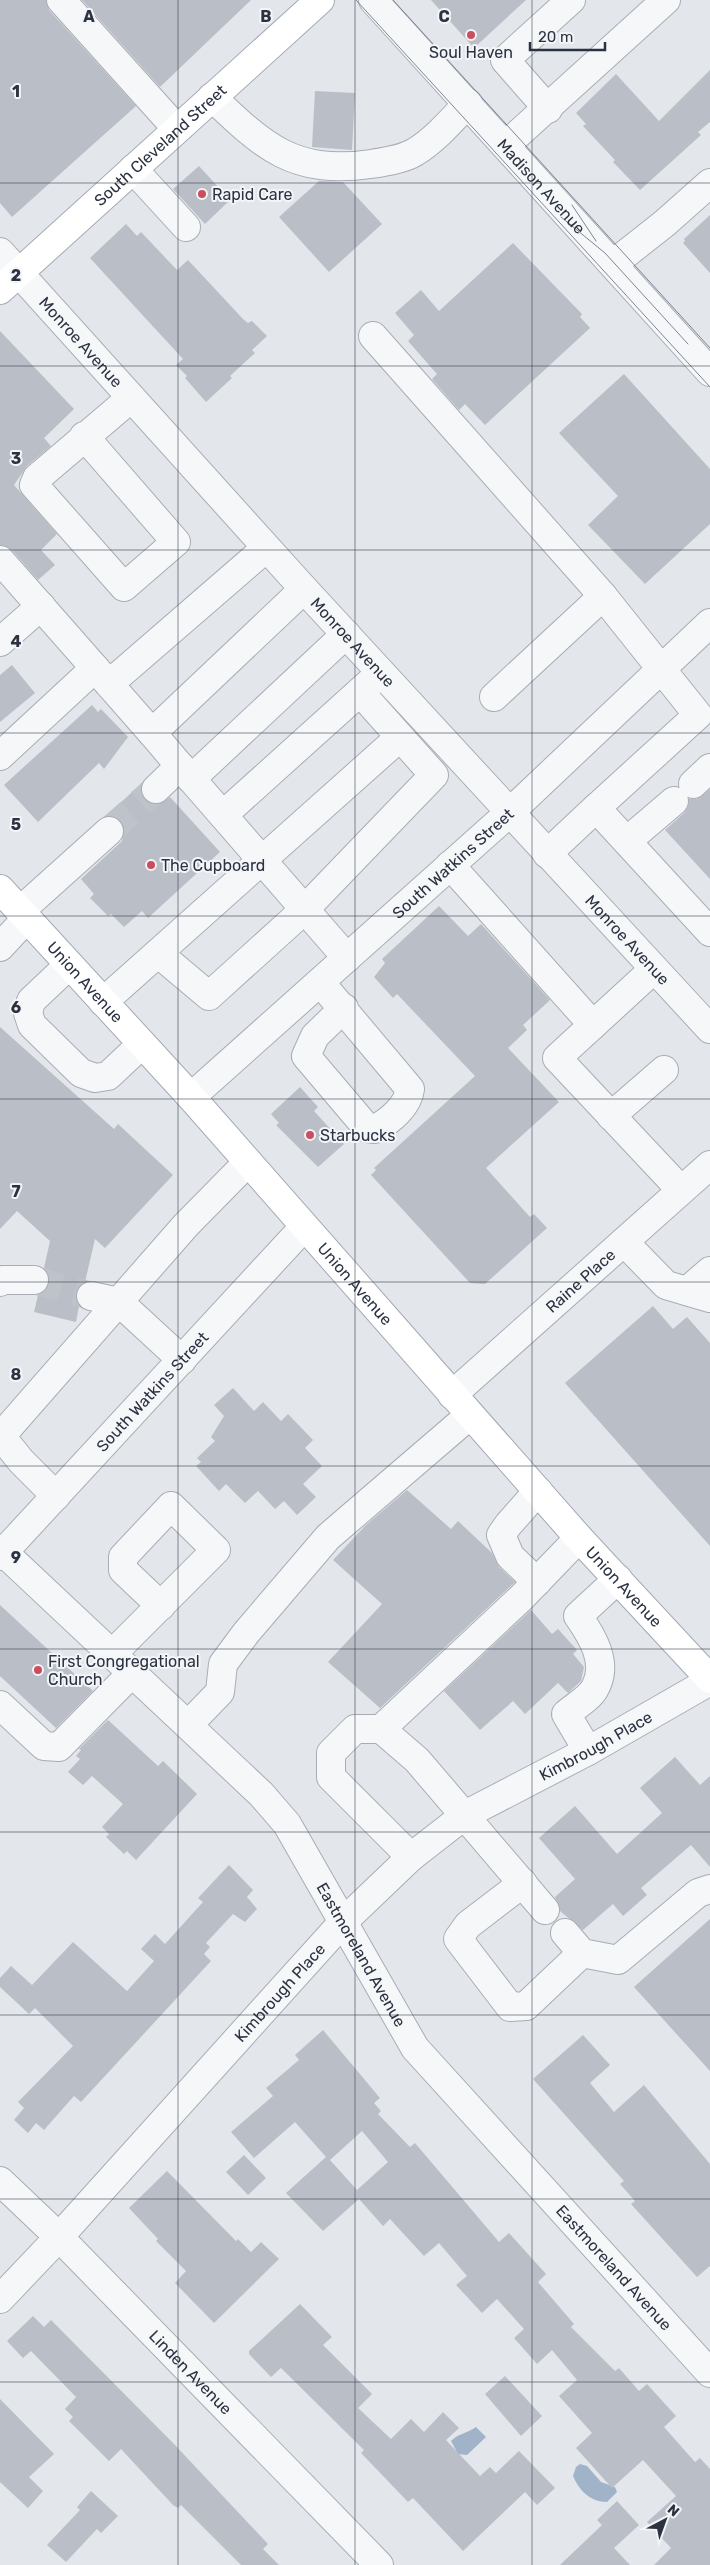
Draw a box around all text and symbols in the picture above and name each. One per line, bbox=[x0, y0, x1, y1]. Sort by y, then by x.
text: A bbox=[83, 7, 95, 26]
text: B bbox=[260, 7, 272, 26]
text: C bbox=[438, 7, 450, 26]
scale bar bbox=[530, 20, 605, 52]
text: 20 m bbox=[538, 28, 573, 46]
marker: Soul Haven bbox=[465, 29, 477, 41]
place label: Soul Haven bbox=[429, 43, 513, 62]
street label: South Cleveland Street bbox=[90, 81, 230, 210]
text: 1 bbox=[12, 82, 20, 101]
street label: Madison Avenue bbox=[493, 135, 589, 238]
place label: Rapid Care bbox=[212, 185, 293, 204]
marker: Rapid Care bbox=[196, 188, 208, 200]
text: 2 bbox=[11, 266, 21, 285]
street label: Monroe Avenue bbox=[35, 293, 126, 391]
text: 3 bbox=[11, 449, 21, 468]
street label: Monroe Avenue bbox=[306, 594, 399, 691]
text: 4 bbox=[11, 632, 22, 651]
street label: South Watkins Street bbox=[389, 804, 518, 923]
text: 5 bbox=[11, 815, 21, 834]
place label: The Cupboard bbox=[161, 856, 265, 875]
marker: The Cupboard bbox=[145, 859, 157, 871]
street label: Monroe Avenue bbox=[581, 891, 673, 989]
street label: Union Avenue bbox=[43, 938, 127, 1027]
text: 6 bbox=[11, 998, 21, 1017]
place label: Starbucks bbox=[320, 1126, 395, 1145]
marker: Starbucks bbox=[304, 1129, 316, 1141]
text: 7 bbox=[11, 1182, 21, 1201]
street label: Union Avenue bbox=[314, 1239, 396, 1329]
street label: Raine Place bbox=[542, 1245, 619, 1317]
street label: South Watkins Street bbox=[92, 1328, 212, 1456]
text: 8 bbox=[11, 1365, 22, 1384]
street label: Union Avenue bbox=[582, 1543, 666, 1631]
text: 9 bbox=[11, 1548, 21, 1567]
place label: First Congregational Church bbox=[48, 1652, 200, 1689]
marker: First Congregational Church bbox=[32, 1664, 44, 1676]
street label: Kimbrough Place bbox=[536, 1707, 656, 1785]
street label: Eastmoreland Avenue bbox=[312, 1879, 410, 2030]
street label: Kimbrough Place bbox=[231, 1939, 329, 2046]
street label: Eastmoreland Avenue bbox=[552, 2201, 676, 2334]
street label: Linden Avenue bbox=[145, 2326, 236, 2419]
north arrow bbox=[640, 2495, 690, 2545]
text: N bbox=[664, 2501, 683, 2520]

